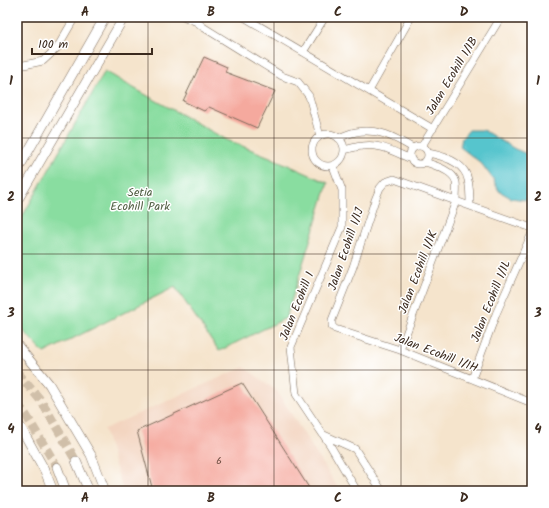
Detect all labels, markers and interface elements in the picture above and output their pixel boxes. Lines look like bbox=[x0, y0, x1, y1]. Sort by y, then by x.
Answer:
text: A bbox=[81, 2, 89, 23]
text: B bbox=[207, 2, 215, 23]
text: C bbox=[334, 2, 342, 23]
text: D bbox=[460, 2, 469, 23]
scale bar bbox=[32, 30, 152, 56]
street label: Jalan Ecohill 1/1B bbox=[421, 33, 483, 119]
text: 100 m bbox=[38, 35, 69, 54]
text: 1 bbox=[9, 71, 13, 92]
text: 1 bbox=[536, 71, 540, 92]
park label: Setia Ecohill Park bbox=[110, 183, 170, 216]
text: 2 bbox=[7, 187, 15, 208]
text: 2 bbox=[534, 187, 542, 208]
street label: Jalan Ecohill 1/1J bbox=[323, 205, 369, 293]
street label: Jalan Ecohill 1/1K bbox=[393, 227, 443, 316]
street label: Jalan Ecohill 1/1L bbox=[466, 257, 516, 345]
street label: Jalan Ecohill 1 bbox=[275, 269, 319, 343]
text: 3 bbox=[6, 303, 15, 324]
text: 3 bbox=[533, 303, 542, 324]
street label: Jalan Ecohill 1/1H bbox=[391, 328, 481, 378]
text: 4 bbox=[7, 419, 15, 440]
text: 4 bbox=[534, 419, 542, 440]
house number: 6 bbox=[216, 453, 222, 469]
text: A bbox=[81, 488, 89, 508]
text: B bbox=[207, 488, 215, 508]
text: C bbox=[334, 488, 342, 508]
text: D bbox=[460, 488, 469, 508]

